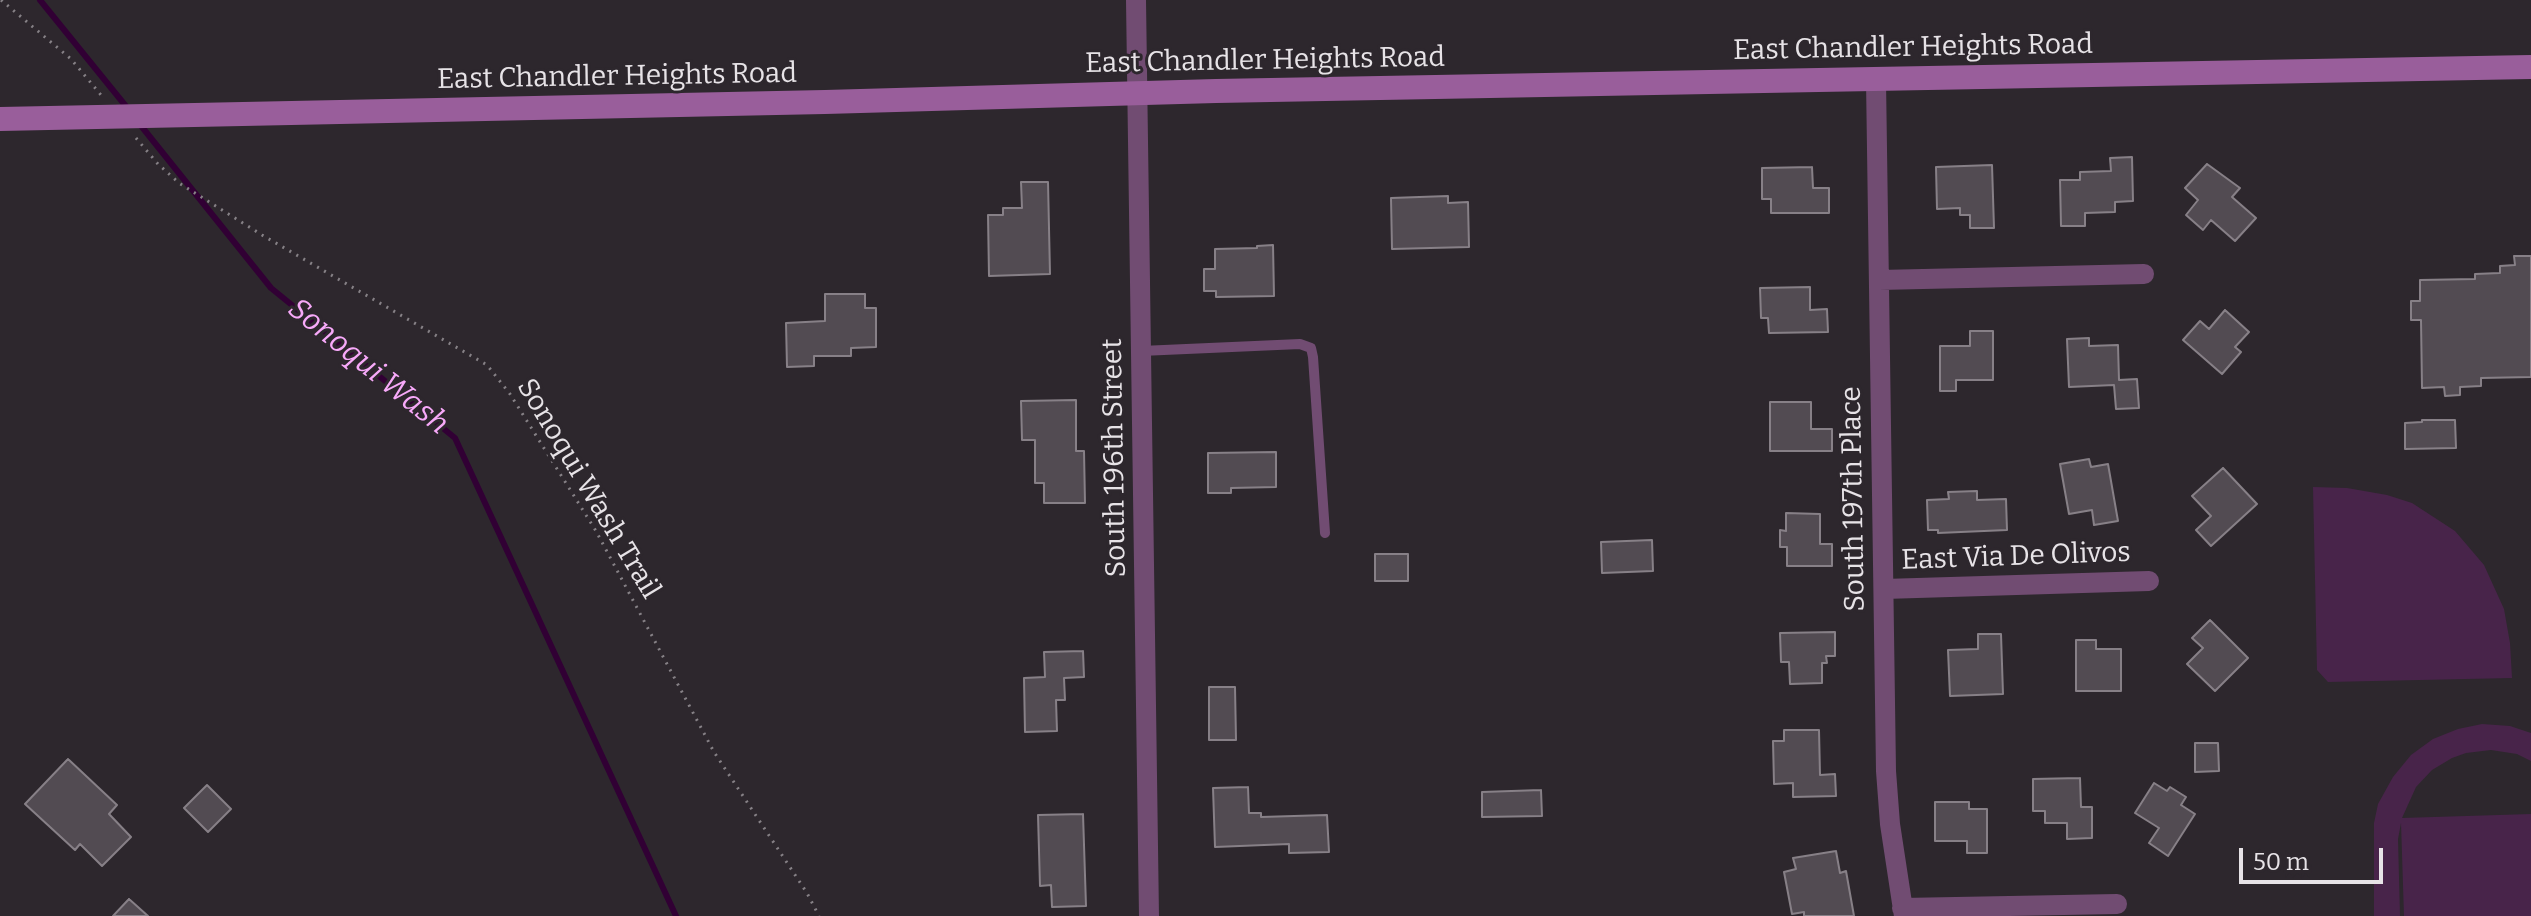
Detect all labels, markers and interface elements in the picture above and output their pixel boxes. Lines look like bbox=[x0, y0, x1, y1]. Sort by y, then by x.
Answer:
street label: East Chandler Heights Road bbox=[1733, 28, 2093, 68]
street label: East Chandler Heights Road bbox=[1085, 41, 1445, 81]
street label: East Chandler Heights Road bbox=[437, 57, 797, 97]
water label: Sonoqui Wash bbox=[281, 291, 455, 443]
street label: South 196th Street bbox=[1096, 338, 1134, 578]
street label: Sonoqui Wash Trail bbox=[509, 373, 667, 605]
street label: South 197th Place bbox=[1835, 386, 1873, 612]
street label: East Via De Olivos bbox=[1901, 536, 2131, 578]
scale bar bbox=[2243, 832, 2387, 882]
text: 50 m bbox=[2253, 848, 2309, 876]

